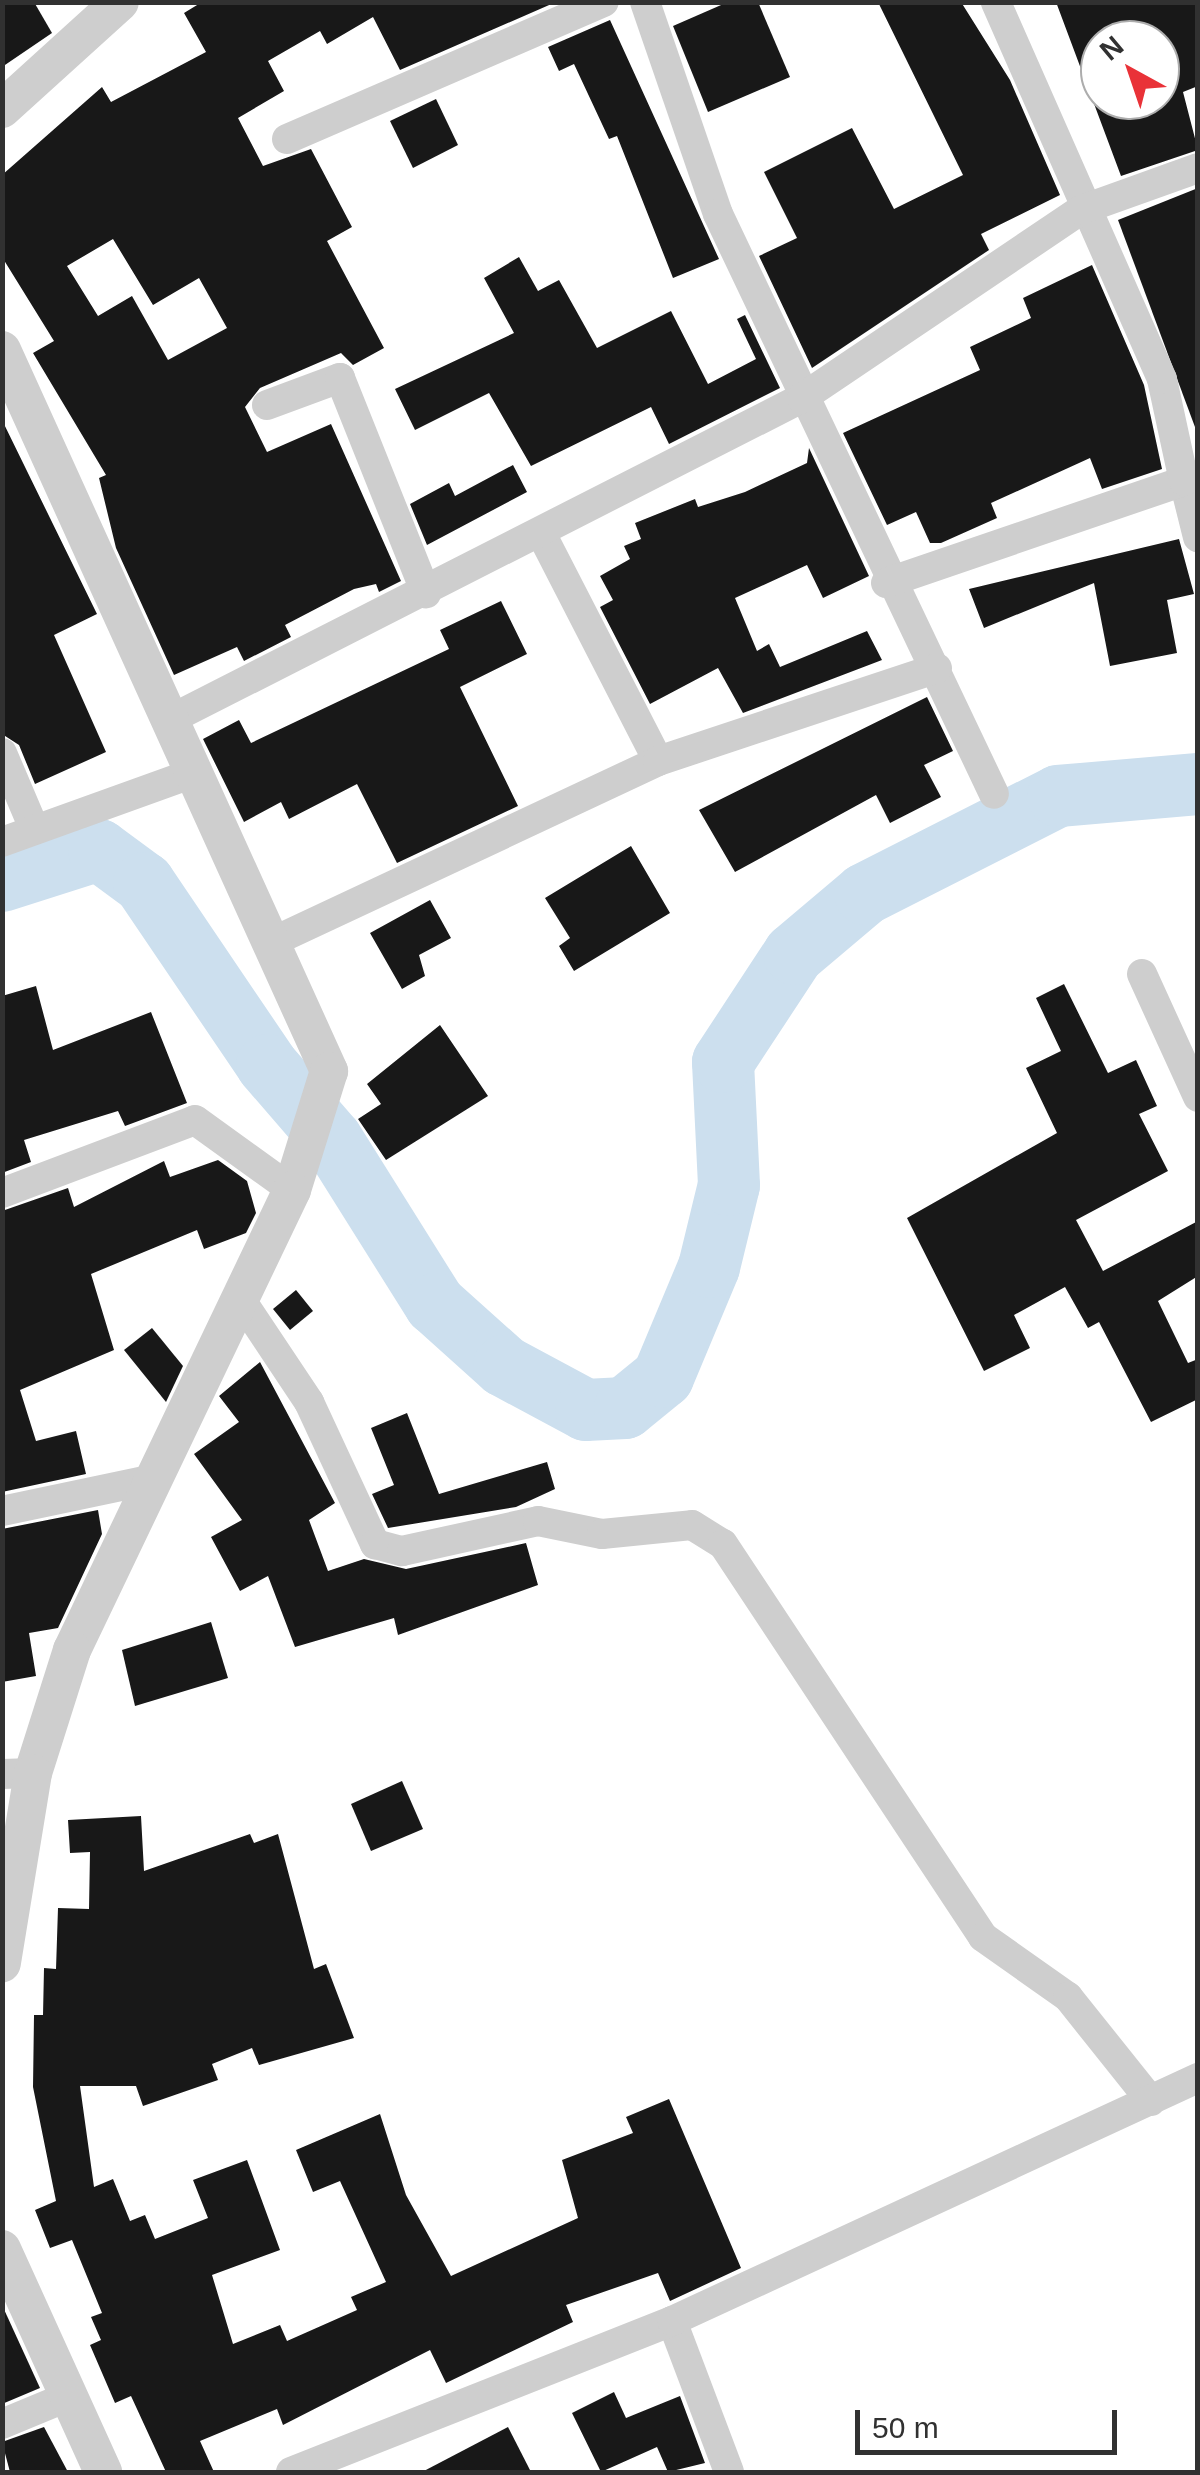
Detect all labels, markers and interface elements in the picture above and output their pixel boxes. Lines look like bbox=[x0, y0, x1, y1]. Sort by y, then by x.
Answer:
north arrow bbox=[1080, 20, 1180, 120]
text: N bbox=[1094, 30, 1129, 67]
scale bar bbox=[860, 2390, 1122, 2452]
text: 50 m bbox=[872, 2411, 939, 2444]

